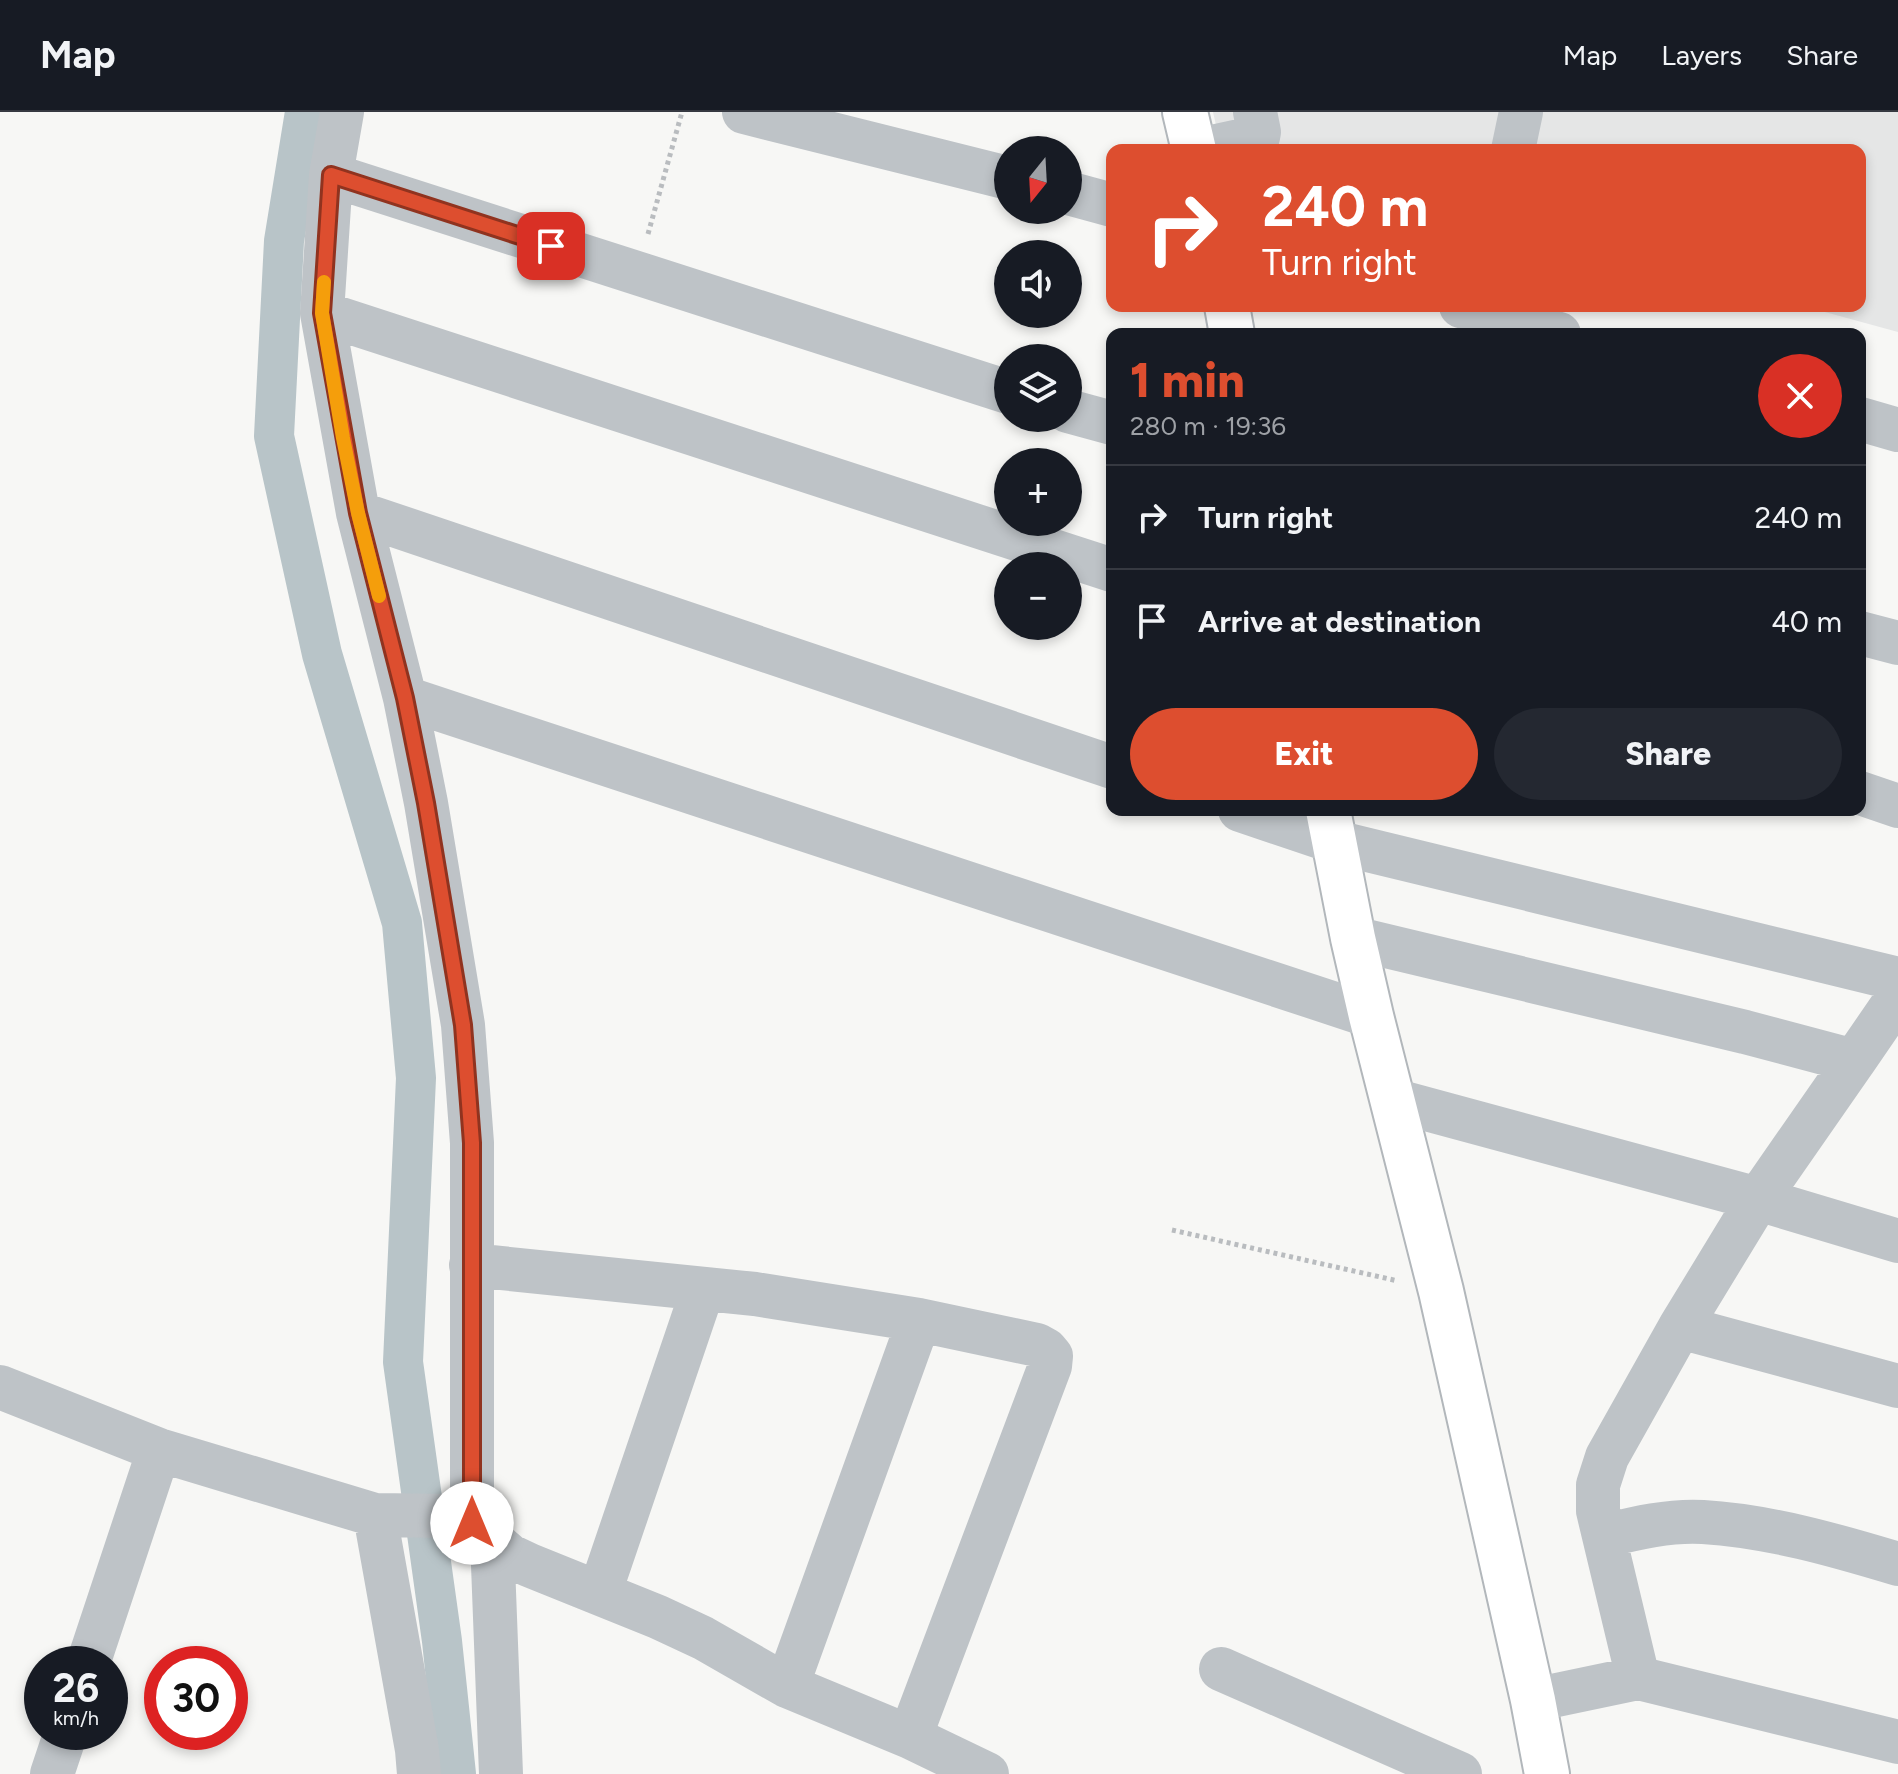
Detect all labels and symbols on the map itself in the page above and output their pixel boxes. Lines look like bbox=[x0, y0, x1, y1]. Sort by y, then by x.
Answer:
north arrow bbox=[994, 136, 1082, 224]
pin bbox=[517, 212, 585, 280]
position arrow bbox=[430, 1481, 514, 1565]
speed limit sign: 30 bbox=[144, 1646, 248, 1750]

